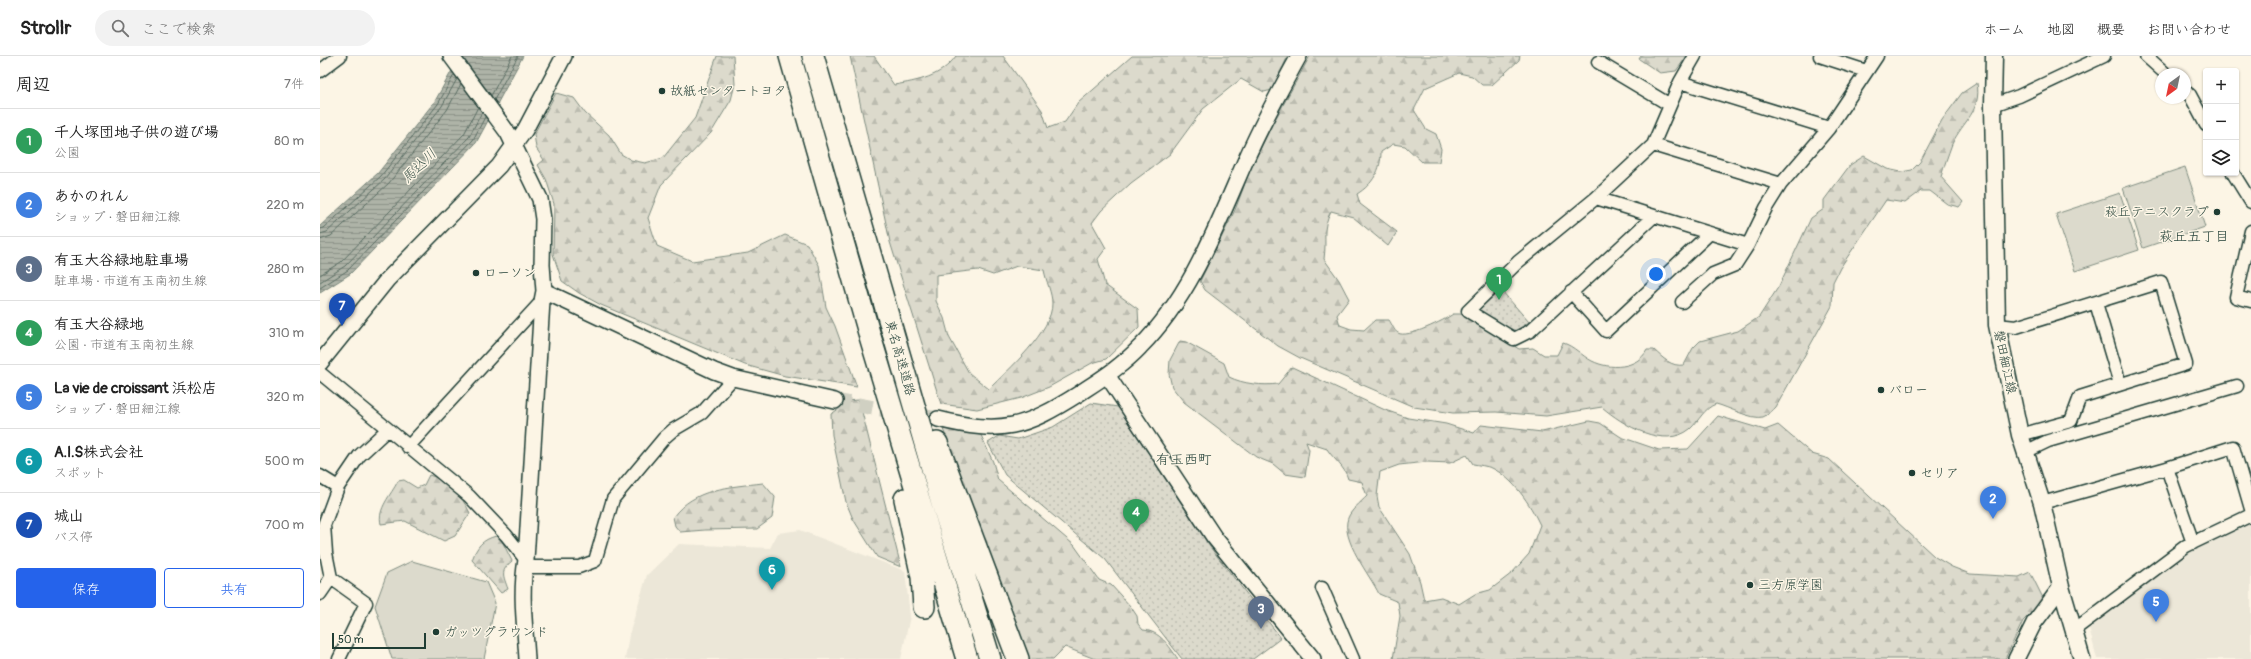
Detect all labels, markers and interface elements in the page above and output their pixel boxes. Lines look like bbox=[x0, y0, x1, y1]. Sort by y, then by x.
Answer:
search box bbox=[95, 10, 375, 46]
text: Strollr bbox=[20, 16, 71, 40]
icon: search bbox=[109, 17, 131, 39]
text: ここで検索 bbox=[141, 20, 216, 39]
text: ホーム bbox=[1984, 21, 2025, 38]
text: 地図 bbox=[2047, 21, 2075, 38]
text: 概要 bbox=[2097, 21, 2125, 38]
text: お問い合わせ bbox=[2147, 21, 2231, 38]
north arrow bbox=[2155, 68, 2191, 104]
map controls bbox=[2203, 68, 2239, 176]
button: + bbox=[2203, 68, 2239, 104]
text: 周辺 bbox=[16, 74, 50, 95]
text: 7件 bbox=[284, 76, 304, 92]
place label: 故紙センタートヨタ bbox=[670, 83, 786, 99]
marker: 故紙センタートヨタ bbox=[657, 86, 667, 96]
button: − bbox=[2203, 104, 2239, 140]
text: 千人塚団地子供の遊び場 bbox=[54, 123, 219, 142]
text: 1 bbox=[26, 133, 32, 149]
text: 80 m bbox=[274, 133, 304, 149]
button: layers bbox=[2203, 140, 2239, 176]
text: 公園 bbox=[54, 145, 80, 161]
water label: 馬込川 bbox=[398, 145, 440, 187]
text: あかのれん bbox=[54, 187, 129, 206]
text: 2 bbox=[25, 197, 33, 213]
text: 220 m bbox=[266, 197, 304, 213]
place label: 萩丘テニスクラブ bbox=[2105, 204, 2209, 220]
marker: 萩丘テニスクラブ bbox=[2212, 207, 2222, 217]
text: ショップ · 磐田細江線 bbox=[54, 209, 180, 225]
district label: 萩丘五丁目 bbox=[2159, 228, 2229, 245]
text: 有玉大谷緑地駐車場 bbox=[54, 251, 189, 270]
text: 3 bbox=[25, 261, 33, 277]
text: 280 m bbox=[267, 261, 304, 277]
your location bbox=[1646, 264, 1666, 284]
place label: ローソン bbox=[484, 265, 536, 281]
pin: 1 bbox=[1486, 267, 1512, 300]
marker: ローソン bbox=[471, 268, 481, 278]
text: 駐車場 · 市道有玉南初生線 bbox=[54, 273, 207, 289]
pin: 7 bbox=[329, 293, 355, 326]
text: 有玉大谷緑地 bbox=[54, 315, 144, 334]
street label: 東名高速道路 bbox=[882, 318, 918, 398]
text: 4 bbox=[25, 325, 33, 341]
text: 310 m bbox=[268, 325, 304, 341]
street label: 磐田細江線 bbox=[1990, 329, 2020, 396]
text: 公園 · 市道有玉南初生線 bbox=[54, 337, 194, 353]
text: La vie de croissant 浜松店 bbox=[54, 379, 217, 398]
place label: バロー bbox=[1889, 382, 1928, 398]
marker: バロー bbox=[1876, 385, 1886, 395]
text: 5 bbox=[25, 389, 33, 405]
text: 320 m bbox=[266, 389, 304, 405]
text: ショップ · 磐田細江線 bbox=[54, 401, 180, 417]
text: A.I.S株式会社 bbox=[54, 443, 143, 462]
district label: 有玉西町 bbox=[1156, 451, 1212, 468]
text: 6 bbox=[25, 453, 33, 469]
text: 500 m bbox=[265, 453, 304, 469]
text: スポット bbox=[54, 465, 106, 481]
place label: セリア bbox=[1920, 465, 1959, 481]
marker: セリア bbox=[1907, 468, 1917, 478]
pin: 2 bbox=[1980, 486, 2006, 519]
pin: 4 bbox=[1123, 499, 1149, 532]
text: 城山 bbox=[54, 507, 84, 526]
text: 7 bbox=[26, 517, 32, 533]
text: 700 m bbox=[265, 517, 304, 533]
text: バス停 bbox=[54, 529, 93, 545]
pin: 6 bbox=[759, 557, 785, 590]
button: 保存 bbox=[16, 568, 156, 608]
button: 共有 bbox=[164, 568, 304, 608]
place label: 三方原学園 bbox=[1758, 577, 1823, 593]
marker: 三方原学園 bbox=[1745, 580, 1755, 590]
pin: 5 bbox=[2143, 589, 2169, 622]
pin: 3 bbox=[1248, 596, 1274, 629]
place label: ガッツグラウンド bbox=[444, 624, 548, 640]
marker: ガッツグラウンド bbox=[431, 627, 441, 637]
scale bar bbox=[332, 631, 426, 650]
text: 50 m bbox=[338, 633, 364, 646]

